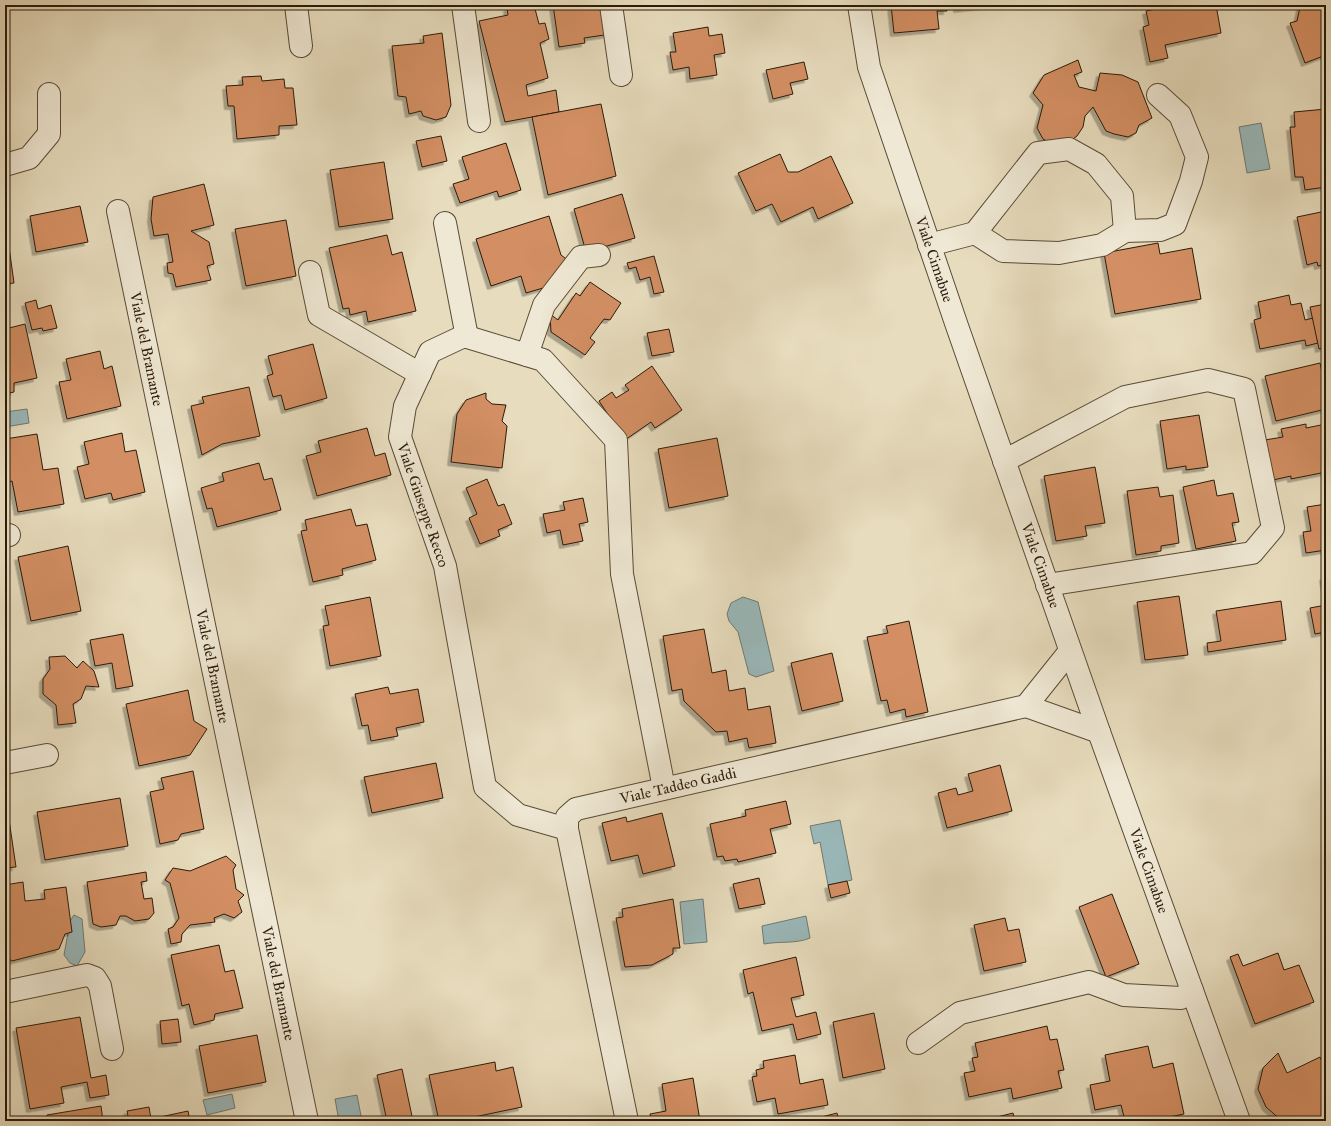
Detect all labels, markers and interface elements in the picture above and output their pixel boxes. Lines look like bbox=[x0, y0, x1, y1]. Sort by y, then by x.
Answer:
street label: Viale Cimabue bbox=[911, 213, 957, 305]
street label: Viale del Bramante bbox=[126, 289, 167, 408]
street label: Viale Giuseppe Recco bbox=[393, 439, 453, 570]
street label: Viale Cimabue bbox=[1017, 519, 1064, 611]
street label: Viale del Bramante bbox=[192, 607, 233, 725]
street label: Viale Taddeo Gaddi bbox=[617, 764, 738, 808]
street label: Viale Cimabue bbox=[1125, 825, 1173, 916]
street label: Viale del Bramante bbox=[258, 924, 299, 1042]

